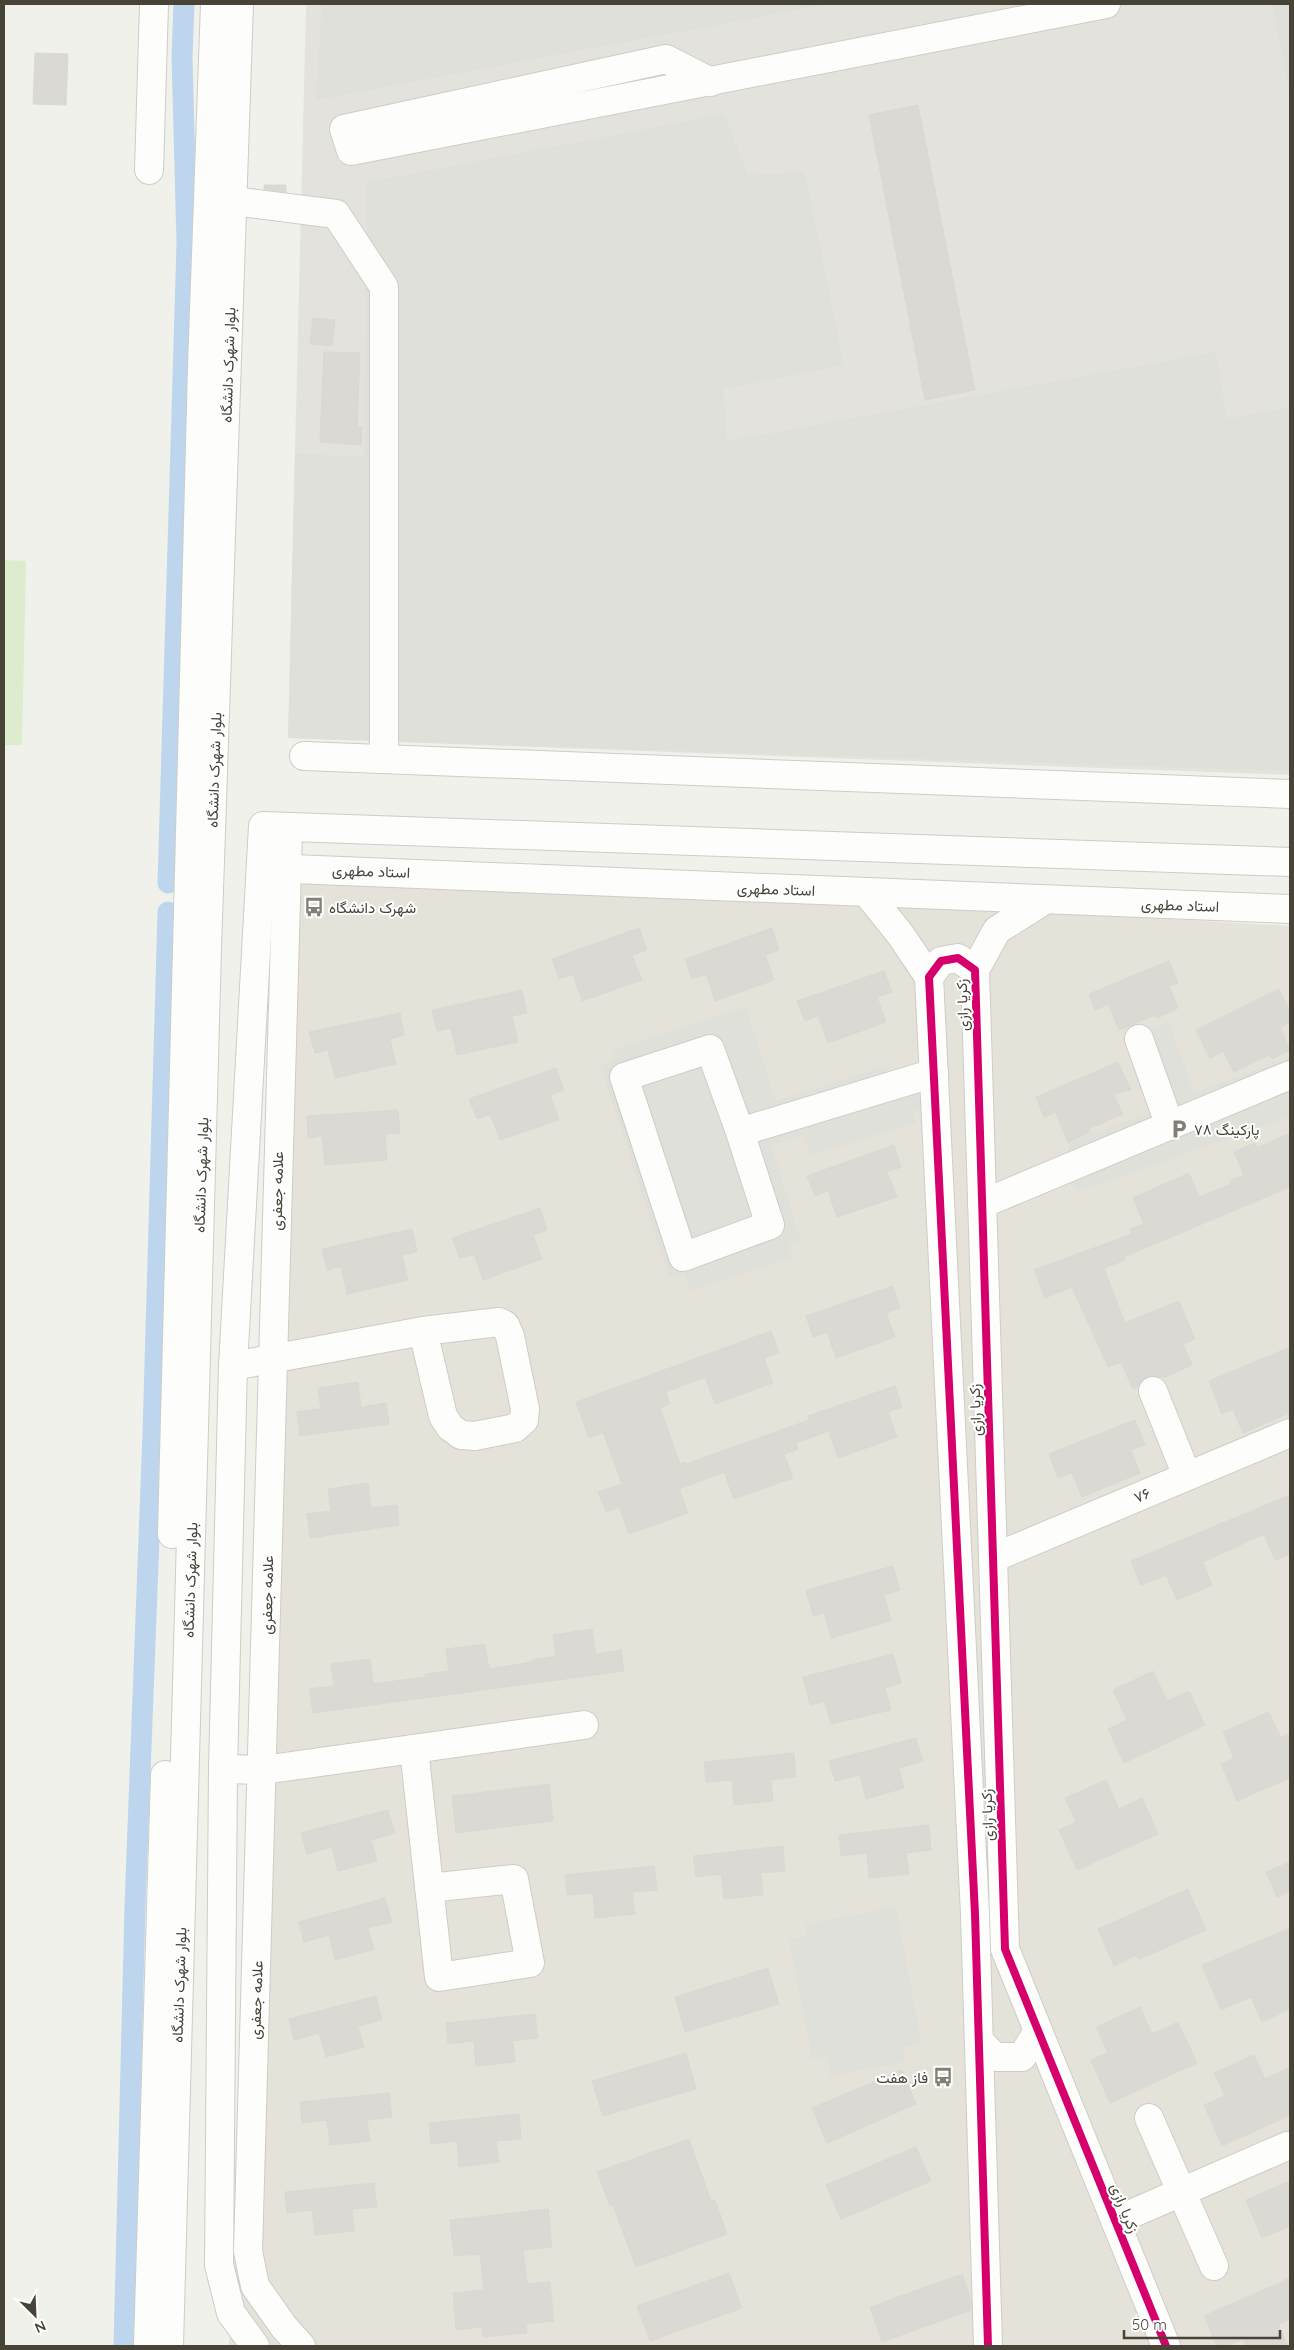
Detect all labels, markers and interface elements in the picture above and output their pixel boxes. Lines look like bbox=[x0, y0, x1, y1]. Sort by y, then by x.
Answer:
street label: بلوار شهرک دانشگاه bbox=[216, 307, 240, 423]
street label: بلوار شهرک دانشگاه bbox=[202, 712, 226, 828]
street label: استاد مطهری bbox=[332, 860, 410, 883]
street label: استاد مطهری bbox=[737, 878, 815, 901]
street label: استاد مطهری bbox=[1141, 894, 1219, 917]
bus stop icon: شهرک دانشگاه bbox=[303, 896, 325, 918]
place label: شهرک دانشگاه bbox=[329, 898, 416, 917]
street label: زکریا رازی bbox=[952, 979, 973, 1031]
street label: بلوار شهرک دانشگاه bbox=[189, 1117, 213, 1233]
parking icon: پارکینگ ۷۸ bbox=[1168, 1118, 1190, 1140]
place label: پارکینگ ۷۸ bbox=[1194, 1120, 1259, 1140]
street label: علامه جعفری bbox=[267, 1151, 288, 1231]
street label: زکریا رازی bbox=[965, 1384, 986, 1436]
street label: ۷۶ bbox=[1131, 1483, 1153, 1507]
street label: بلوار شهرک دانشگاه bbox=[178, 1522, 202, 1638]
street label: علامه جعفری bbox=[257, 1555, 278, 1635]
street label: زکریا رازی bbox=[977, 1789, 998, 1841]
street label: بلوار شهرک دانشگاه bbox=[167, 1927, 191, 2043]
street label: علامه جعفری bbox=[245, 1960, 268, 2040]
bus stop icon: فاز هفت bbox=[932, 2066, 954, 2088]
place label: فاز هفت bbox=[876, 2068, 928, 2087]
street label: زکریا رازی bbox=[1105, 2180, 1144, 2236]
north arrow bbox=[10, 2290, 60, 2340]
scale bar bbox=[1124, 2308, 1280, 2340]
text: 50 m bbox=[1132, 2315, 1167, 2334]
text: N bbox=[32, 2317, 49, 2337]

